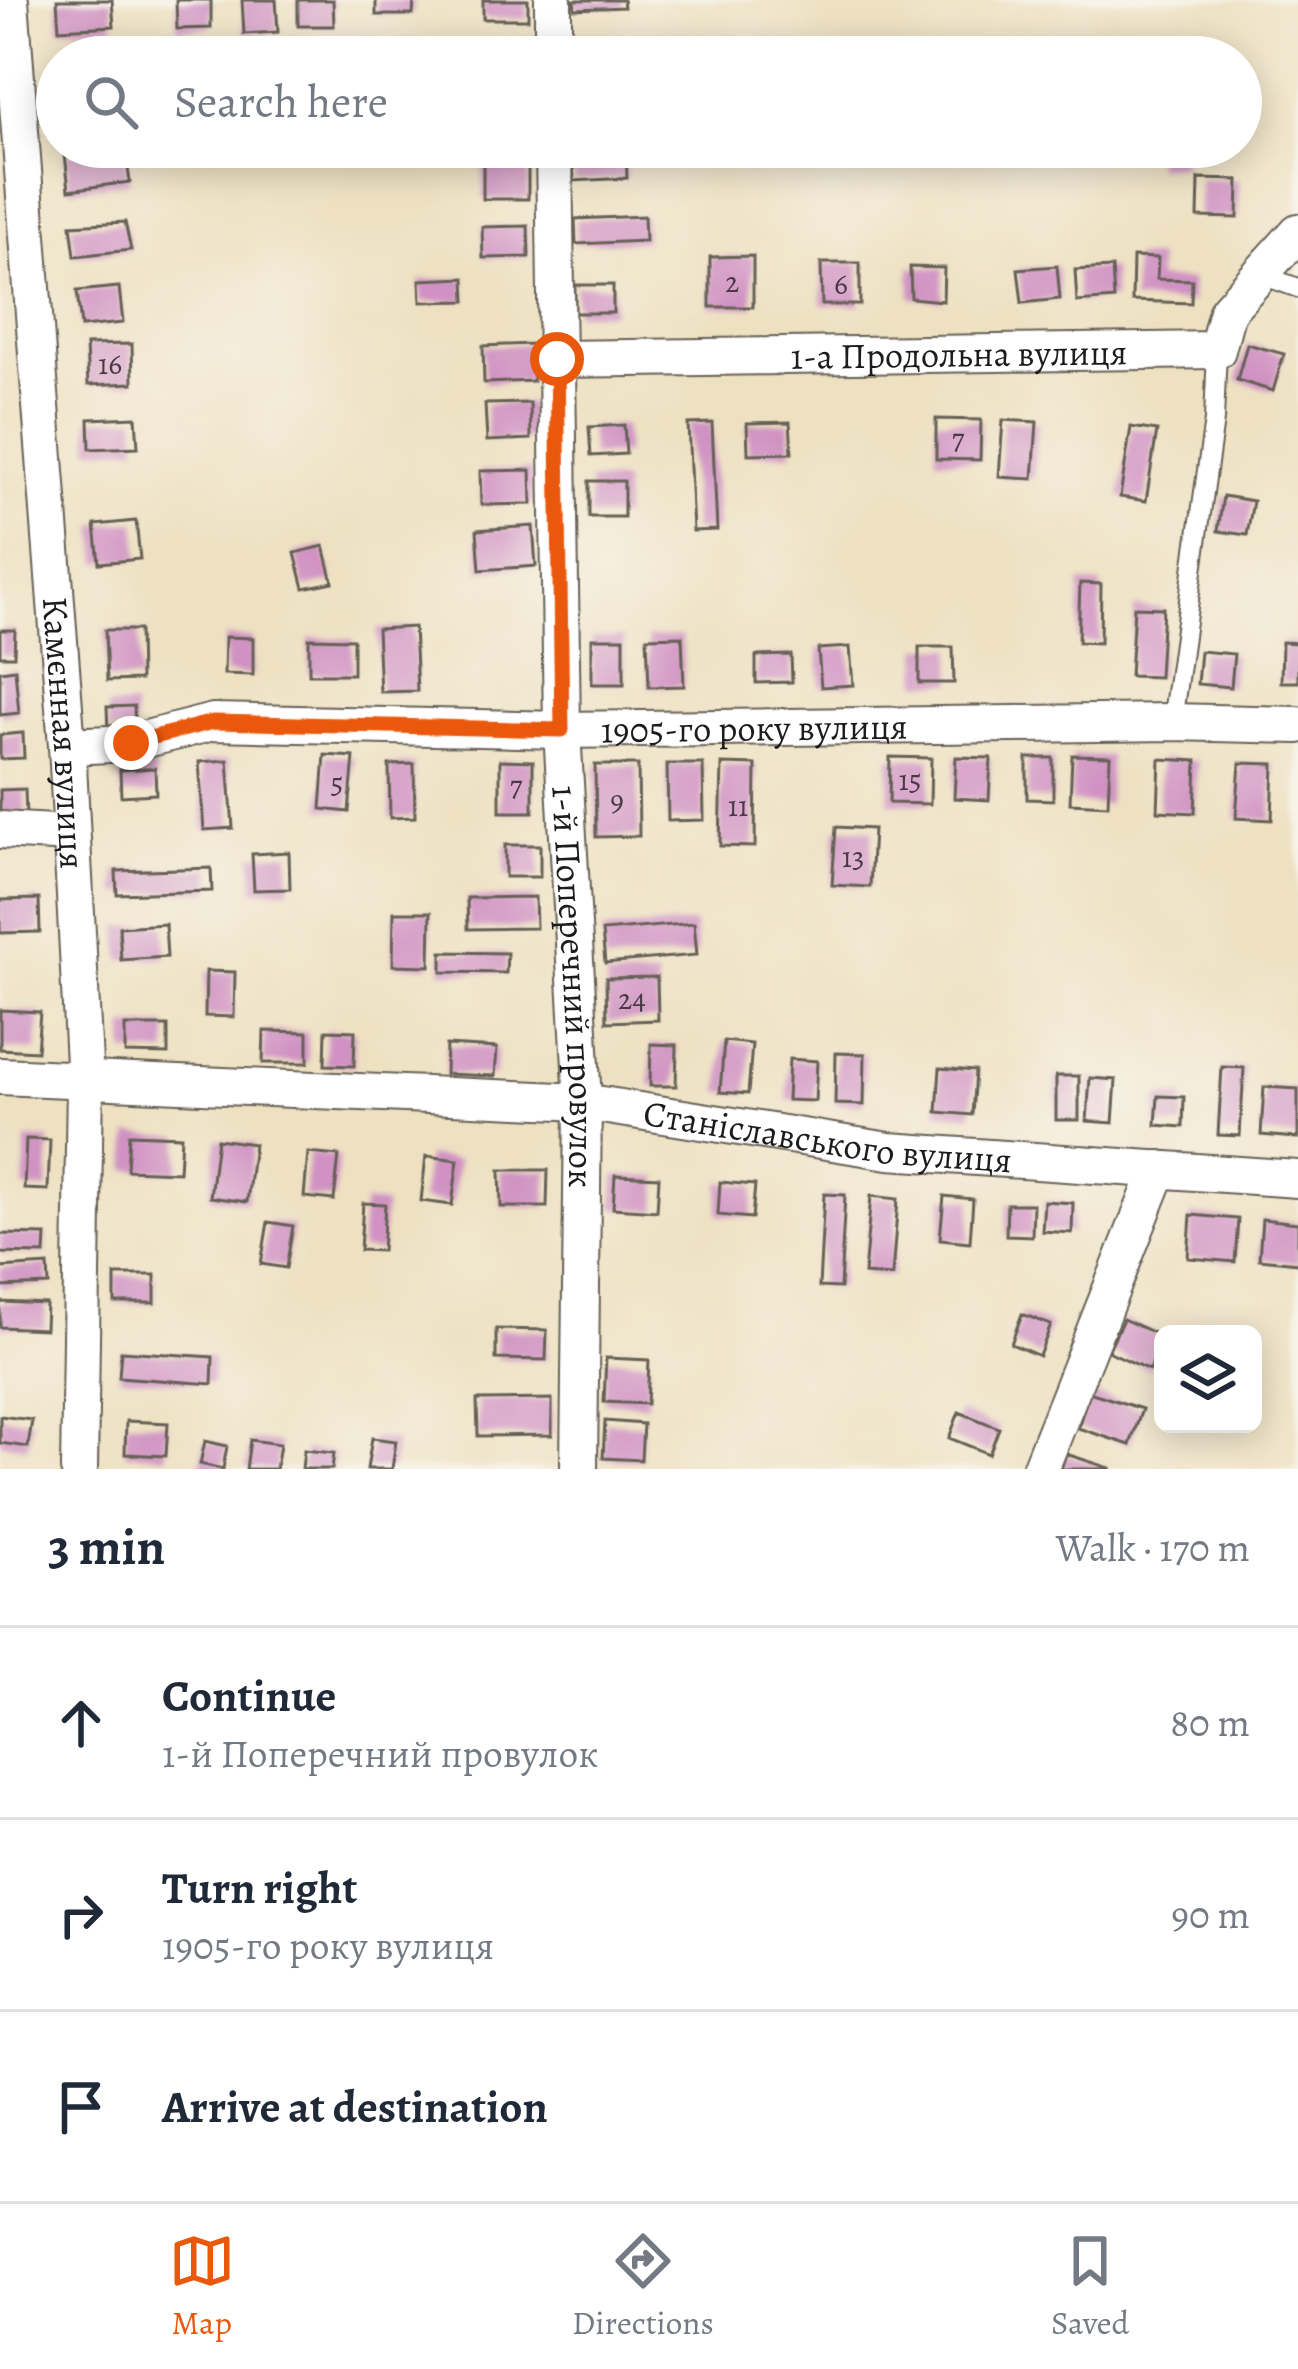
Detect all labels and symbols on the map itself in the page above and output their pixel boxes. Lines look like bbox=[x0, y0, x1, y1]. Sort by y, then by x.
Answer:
house number: 2 bbox=[725, 262, 739, 302]
house number: 6 bbox=[834, 264, 848, 304]
street label: 1-а Продольна вулиця bbox=[790, 327, 1128, 381]
route start bbox=[530, 332, 584, 386]
house number: 16 bbox=[98, 344, 122, 384]
house number: 7 bbox=[952, 419, 965, 459]
street label: Камєнная вулиця bbox=[31, 595, 98, 870]
street label: 1905-го року вулиця bbox=[601, 701, 908, 754]
route end bbox=[104, 716, 158, 770]
house number: 15 bbox=[898, 760, 922, 800]
house number: 5 bbox=[331, 763, 343, 803]
house number: 7 bbox=[510, 766, 523, 806]
house number: 9 bbox=[610, 781, 624, 821]
street label: 1-й Поперечний провулок bbox=[540, 784, 607, 1188]
house number: 11 bbox=[728, 786, 748, 826]
house number: 13 bbox=[842, 837, 864, 877]
house number: 24 bbox=[618, 979, 646, 1019]
street label: Станіславського вулиця bbox=[640, 1088, 1013, 1184]

